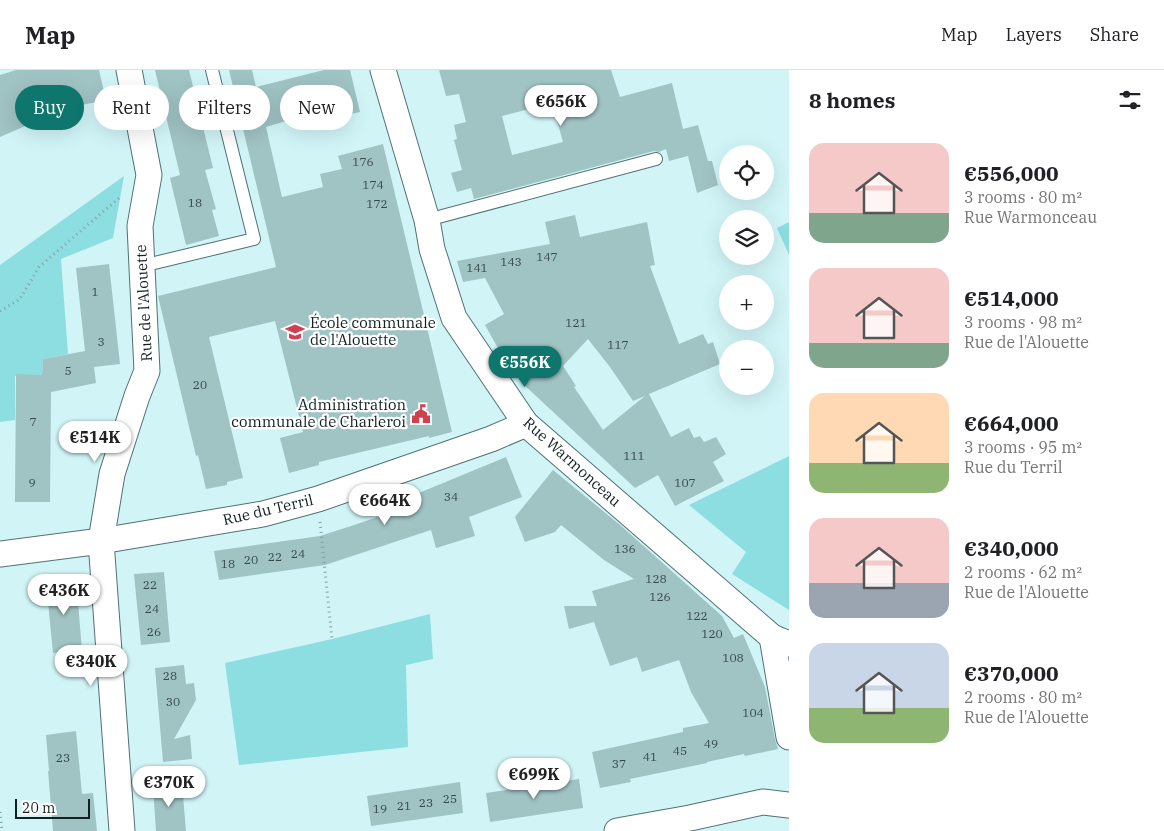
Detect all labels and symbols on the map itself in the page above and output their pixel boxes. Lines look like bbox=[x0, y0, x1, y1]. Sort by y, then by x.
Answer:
pin: €656K bbox=[526, 85, 596, 127]
house number: 176 bbox=[352, 154, 374, 169]
house number: 174 bbox=[362, 177, 384, 192]
house number: 18 bbox=[188, 195, 202, 210]
house number: 172 bbox=[366, 196, 388, 211]
street label: Rue de l'Alouette bbox=[131, 244, 156, 362]
house number: 147 bbox=[536, 249, 558, 264]
house number: 143 bbox=[500, 254, 522, 269]
house number: 141 bbox=[466, 260, 488, 275]
house number: 1 bbox=[91, 284, 99, 299]
place label: École communale de l'Alouette bbox=[310, 313, 436, 349]
house number: 121 bbox=[565, 315, 587, 330]
school or university icon: École communale de l'Alouette bbox=[284, 321, 306, 343]
house number: 3 bbox=[97, 334, 105, 349]
house number: 117 bbox=[607, 337, 629, 352]
pin: €556K bbox=[490, 346, 560, 388]
house number: 5 bbox=[64, 363, 72, 378]
house number: 20 bbox=[193, 377, 207, 392]
place label: Administration communale de Charleroi bbox=[231, 395, 406, 431]
public building icon: Administration communale de Charleroi bbox=[410, 403, 432, 425]
street label: Rue Warmonceau bbox=[520, 413, 625, 510]
house number: 7 bbox=[29, 414, 37, 429]
pin: €514K bbox=[60, 420, 130, 463]
house number: 111 bbox=[623, 448, 645, 463]
house number: 9 bbox=[28, 475, 36, 490]
house number: 107 bbox=[674, 475, 696, 490]
pin: €664K bbox=[350, 484, 420, 526]
house number: 34 bbox=[444, 489, 458, 504]
street label: Rue du Terril bbox=[221, 490, 315, 529]
house number: 136 bbox=[614, 541, 636, 556]
house number: 24 bbox=[291, 546, 305, 561]
house number: 22 bbox=[268, 549, 282, 564]
house number: 20 bbox=[244, 552, 258, 567]
house number: 18 bbox=[221, 556, 235, 571]
house number: 128 bbox=[645, 571, 667, 586]
pin: €436K bbox=[29, 574, 99, 616]
house number: 22 bbox=[143, 577, 157, 592]
house number: 126 bbox=[649, 589, 671, 604]
house number: 24 bbox=[145, 601, 159, 616]
house number: 122 bbox=[686, 608, 708, 623]
house number: 26 bbox=[147, 624, 161, 639]
house number: 120 bbox=[701, 626, 723, 641]
pin: €340K bbox=[56, 644, 126, 687]
house number: 108 bbox=[722, 650, 744, 665]
house number: 28 bbox=[163, 668, 177, 683]
house number: 30 bbox=[166, 694, 180, 709]
house number: 104 bbox=[742, 705, 764, 720]
house number: 49 bbox=[704, 736, 718, 751]
house number: 45 bbox=[673, 743, 687, 758]
house number: 41 bbox=[643, 749, 657, 764]
house number: 23 bbox=[56, 750, 70, 765]
house number: 37 bbox=[612, 756, 626, 771]
pin: €699K bbox=[499, 758, 569, 800]
pin: €370K bbox=[134, 766, 204, 808]
house number: 25 bbox=[443, 791, 457, 806]
house number: 23 bbox=[419, 795, 433, 810]
scale bar bbox=[15, 796, 90, 819]
house number: 21 bbox=[397, 798, 411, 813]
house number: 19 bbox=[373, 801, 387, 816]

